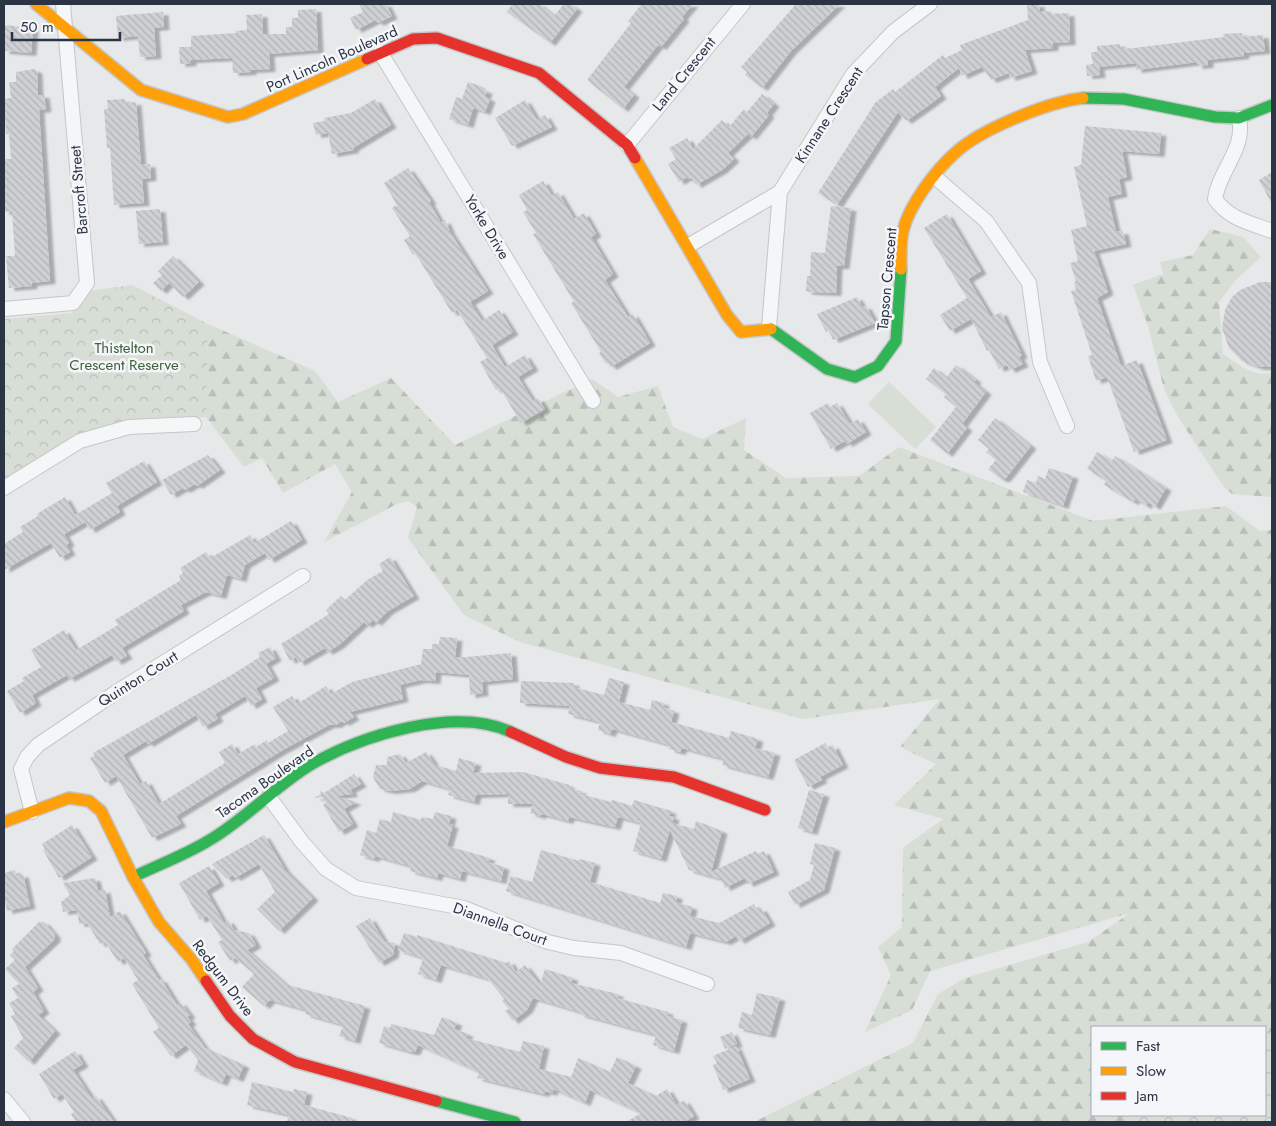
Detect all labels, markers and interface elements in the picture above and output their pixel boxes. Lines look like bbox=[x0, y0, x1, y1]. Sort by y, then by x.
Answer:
scale bar bbox=[12, 10, 120, 42]
text: 50 m bbox=[20, 16, 54, 38]
street label: Port Lincoln Boulevard bbox=[263, 20, 401, 98]
street label: Land Crescent bbox=[647, 32, 721, 116]
street label: Kinnane Crescent bbox=[790, 62, 869, 167]
street label: Barcroft Street bbox=[64, 144, 94, 235]
street label: Yorke Drive bbox=[459, 190, 515, 264]
street label: Tapson Crescent bbox=[872, 226, 902, 331]
park label: Thistelton Crescent Reserve bbox=[69, 337, 179, 376]
street label: Quinton Court bbox=[94, 645, 183, 712]
street label: Tacoma Boulevard bbox=[212, 740, 318, 824]
street label: Diannella Court bbox=[450, 897, 550, 951]
street label: Redgum Drive bbox=[187, 935, 259, 1021]
legend bbox=[1091, 1026, 1266, 1116]
text: Fast bbox=[1136, 1035, 1160, 1057]
text: Slow bbox=[1136, 1060, 1167, 1082]
text: Jam bbox=[1134, 1085, 1159, 1107]

